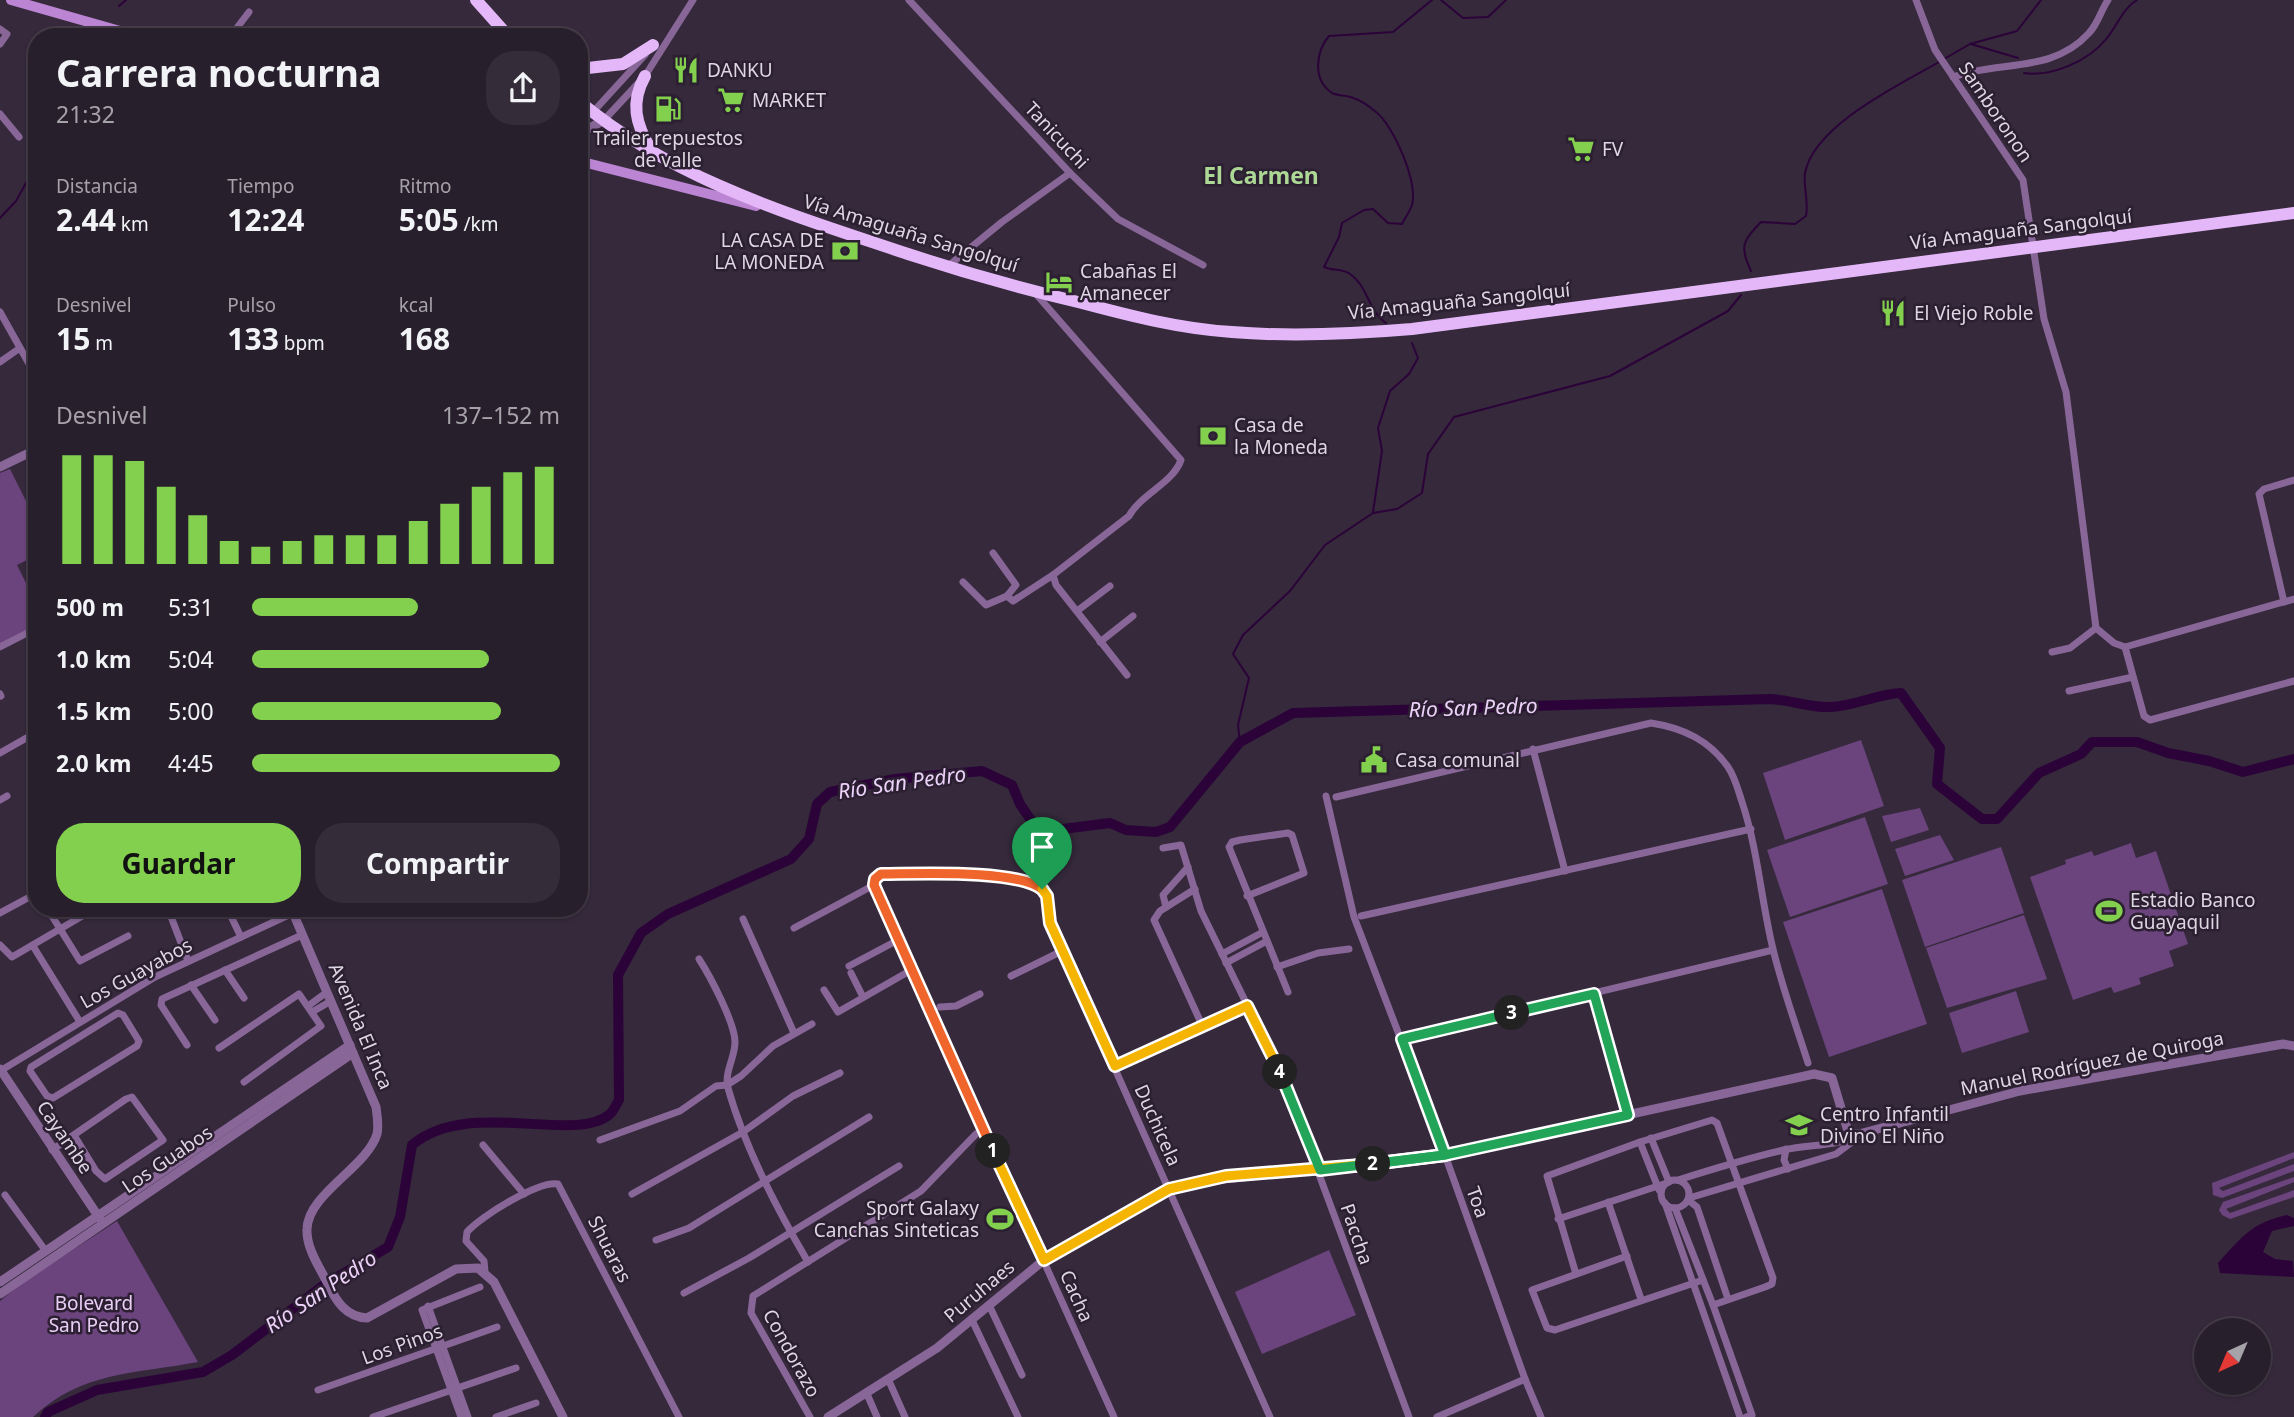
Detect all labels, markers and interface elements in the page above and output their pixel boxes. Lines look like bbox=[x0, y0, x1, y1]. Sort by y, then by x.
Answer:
text: Carrera nocturna bbox=[56, 46, 382, 98]
button: share bbox=[486, 51, 560, 125]
restaurant icon: DANKU bbox=[671, 55, 701, 85]
place label: DANKU bbox=[707, 57, 773, 83]
street label: Samboronon bbox=[1953, 57, 2039, 167]
supermarket icon: MARKET bbox=[716, 85, 746, 115]
place label: MARKET bbox=[752, 87, 827, 113]
fuel station icon: Trailer repuestos de valle bbox=[653, 94, 683, 124]
street label: Tanicuchi bbox=[1019, 96, 1095, 174]
text: 21:32 bbox=[56, 98, 115, 130]
place label: Trailer repuestos de valle bbox=[593, 125, 743, 173]
supermarket icon: FV bbox=[1566, 134, 1596, 164]
place label: FV bbox=[1602, 136, 1624, 162]
district label: El Carmen bbox=[1203, 159, 1319, 191]
text: Distancia bbox=[56, 173, 138, 199]
text: Tiempo bbox=[227, 173, 294, 199]
text: Ritmo bbox=[399, 173, 452, 199]
street label: Vía Amaguaña Sangolquí bbox=[801, 188, 1023, 278]
text: 2.44 bbox=[56, 199, 116, 240]
text: 12:24 bbox=[227, 199, 304, 240]
text: 5:05 bbox=[399, 199, 459, 240]
street label: Vía Amaguaña Sangolquí bbox=[1909, 202, 2134, 256]
text: km bbox=[116, 211, 149, 237]
text: /km bbox=[459, 211, 499, 237]
place label: LA CASA DE LA MONEDA bbox=[714, 227, 825, 275]
bank icon: LA CASA DE LA MONEDA bbox=[830, 236, 860, 266]
place label: Cabañas El Amanecer bbox=[1080, 258, 1177, 306]
hotel icon: Cabañas El Amanecer bbox=[1044, 267, 1074, 297]
street label: Vía Amaguaña Sangolquí bbox=[1347, 276, 1572, 326]
text: Desnivel bbox=[56, 292, 132, 318]
text: Pulso bbox=[227, 292, 276, 318]
text: kcal bbox=[399, 292, 433, 318]
restaurant icon: El Viejo Roble bbox=[1878, 298, 1908, 328]
place label: El Viejo Roble bbox=[1914, 300, 2033, 326]
text: 15 bbox=[56, 318, 90, 359]
text: 133 bbox=[227, 318, 279, 359]
text: 168 bbox=[399, 318, 450, 359]
text: m bbox=[90, 330, 113, 356]
text: bpm bbox=[279, 330, 325, 356]
text: Desnivel bbox=[56, 399, 148, 431]
text: 137–152 m bbox=[442, 399, 560, 431]
place label: Casa de la Moneda bbox=[1234, 412, 1328, 460]
bank icon: Casa de la Moneda bbox=[1198, 421, 1228, 451]
text: 500 m bbox=[56, 591, 124, 623]
text: 5:31 bbox=[168, 591, 214, 623]
text: 1.0 km bbox=[56, 643, 131, 675]
text: 5:04 bbox=[168, 643, 214, 675]
water label: Río San Pedro bbox=[1408, 691, 1538, 723]
text: 1.5 km bbox=[56, 695, 131, 727]
text: 5:00 bbox=[168, 695, 214, 727]
public building icon: Casa comunal bbox=[1359, 745, 1389, 775]
text: 2.0 km bbox=[56, 747, 131, 779]
text: 4:45 bbox=[168, 747, 214, 779]
place label: Casa comunal bbox=[1395, 747, 1520, 773]
water label: Río San Pedro bbox=[836, 759, 968, 805]
pin bbox=[1012, 817, 1072, 889]
button: Guardar bbox=[56, 823, 301, 903]
button: Compartir bbox=[315, 823, 560, 903]
icon: arrive bbox=[1023, 828, 1061, 866]
place label: Estadio Banco Guayaquil bbox=[2130, 887, 2256, 935]
sports icon: Estadio Banco Guayaquil bbox=[2094, 896, 2124, 926]
street label: Los Guayabos bbox=[75, 931, 197, 1015]
street label: Avenida El Inca bbox=[323, 959, 399, 1093]
pin: 3 bbox=[1494, 996, 1530, 1030]
text: 3 bbox=[1506, 999, 1517, 1025]
street label: Manuel Rodríguez de Quiroga bbox=[1958, 1025, 2226, 1101]
pin: 4 bbox=[1262, 1054, 1298, 1090]
text: 4 bbox=[1274, 1058, 1285, 1084]
street label: Duchicela bbox=[1128, 1080, 1188, 1170]
street label: Cayambe bbox=[31, 1095, 99, 1179]
place label: Centro Infantil Divino El Niño bbox=[1820, 1101, 1949, 1149]
school or university icon: Centro Infantil Divino El Niño bbox=[1784, 1110, 1814, 1140]
street label: Los Guabos bbox=[117, 1119, 217, 1199]
pin: 1 bbox=[976, 1134, 1010, 1168]
text: 1 bbox=[987, 1137, 998, 1163]
pin: 2 bbox=[1356, 1146, 1390, 1182]
text: 2 bbox=[1367, 1150, 1378, 1176]
street label: Toa bbox=[1460, 1183, 1496, 1221]
place label: Sport Galaxy Canchas Sinteticas bbox=[814, 1195, 979, 1243]
street label: Paccha bbox=[1334, 1200, 1380, 1268]
sports icon: Sport Galaxy Canchas Sinteticas bbox=[985, 1204, 1015, 1234]
street label: Shuaras bbox=[582, 1211, 638, 1287]
water label: Río San Pedro bbox=[259, 1243, 382, 1339]
street label: Puruhaes bbox=[938, 1254, 1020, 1328]
street label: Cacha bbox=[1054, 1266, 1100, 1326]
park label: Bolevard San Pedro bbox=[49, 1290, 139, 1338]
street label: Condorazo bbox=[757, 1304, 827, 1402]
street label: Los Pinos bbox=[358, 1317, 446, 1371]
north arrow bbox=[2194, 1318, 2272, 1395]
map controls bbox=[2194, 1318, 2271, 1395]

